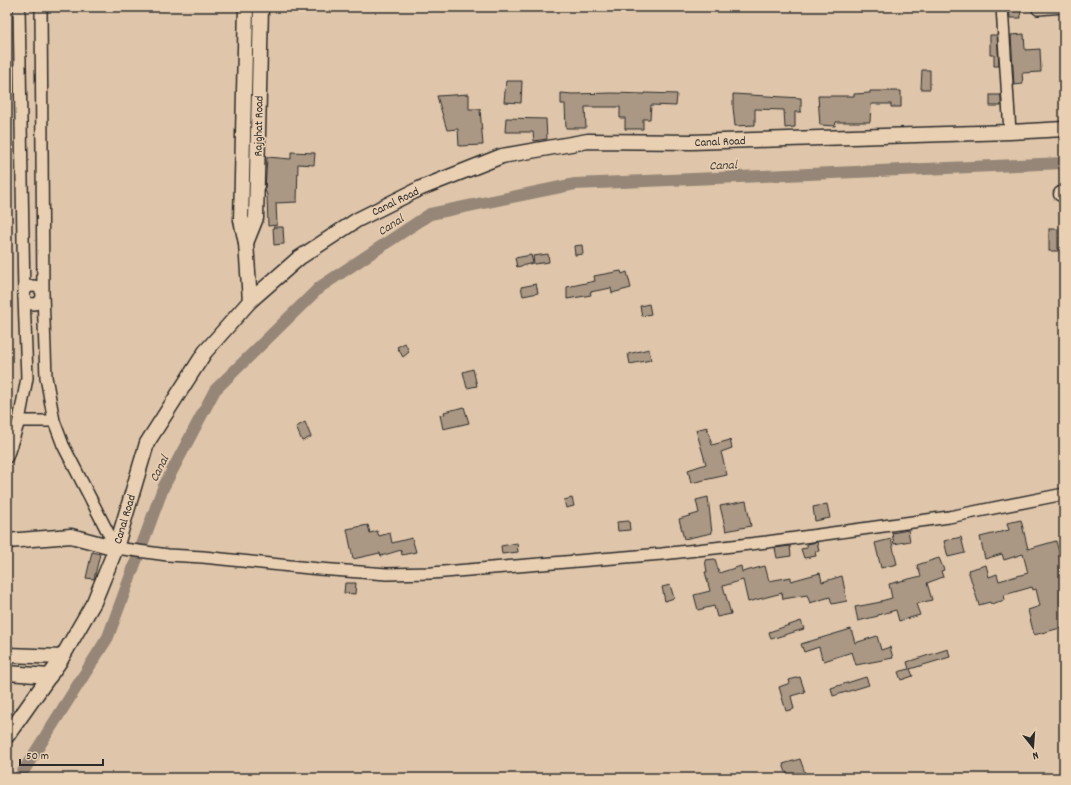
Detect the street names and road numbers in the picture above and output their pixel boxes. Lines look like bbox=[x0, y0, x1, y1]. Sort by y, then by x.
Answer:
street label: Rajghat Road bbox=[250, 96, 269, 156]
street label: Canal Road bbox=[694, 133, 746, 152]
street label: Canal Road bbox=[369, 184, 422, 221]
street label: Canal Road bbox=[110, 493, 141, 546]

